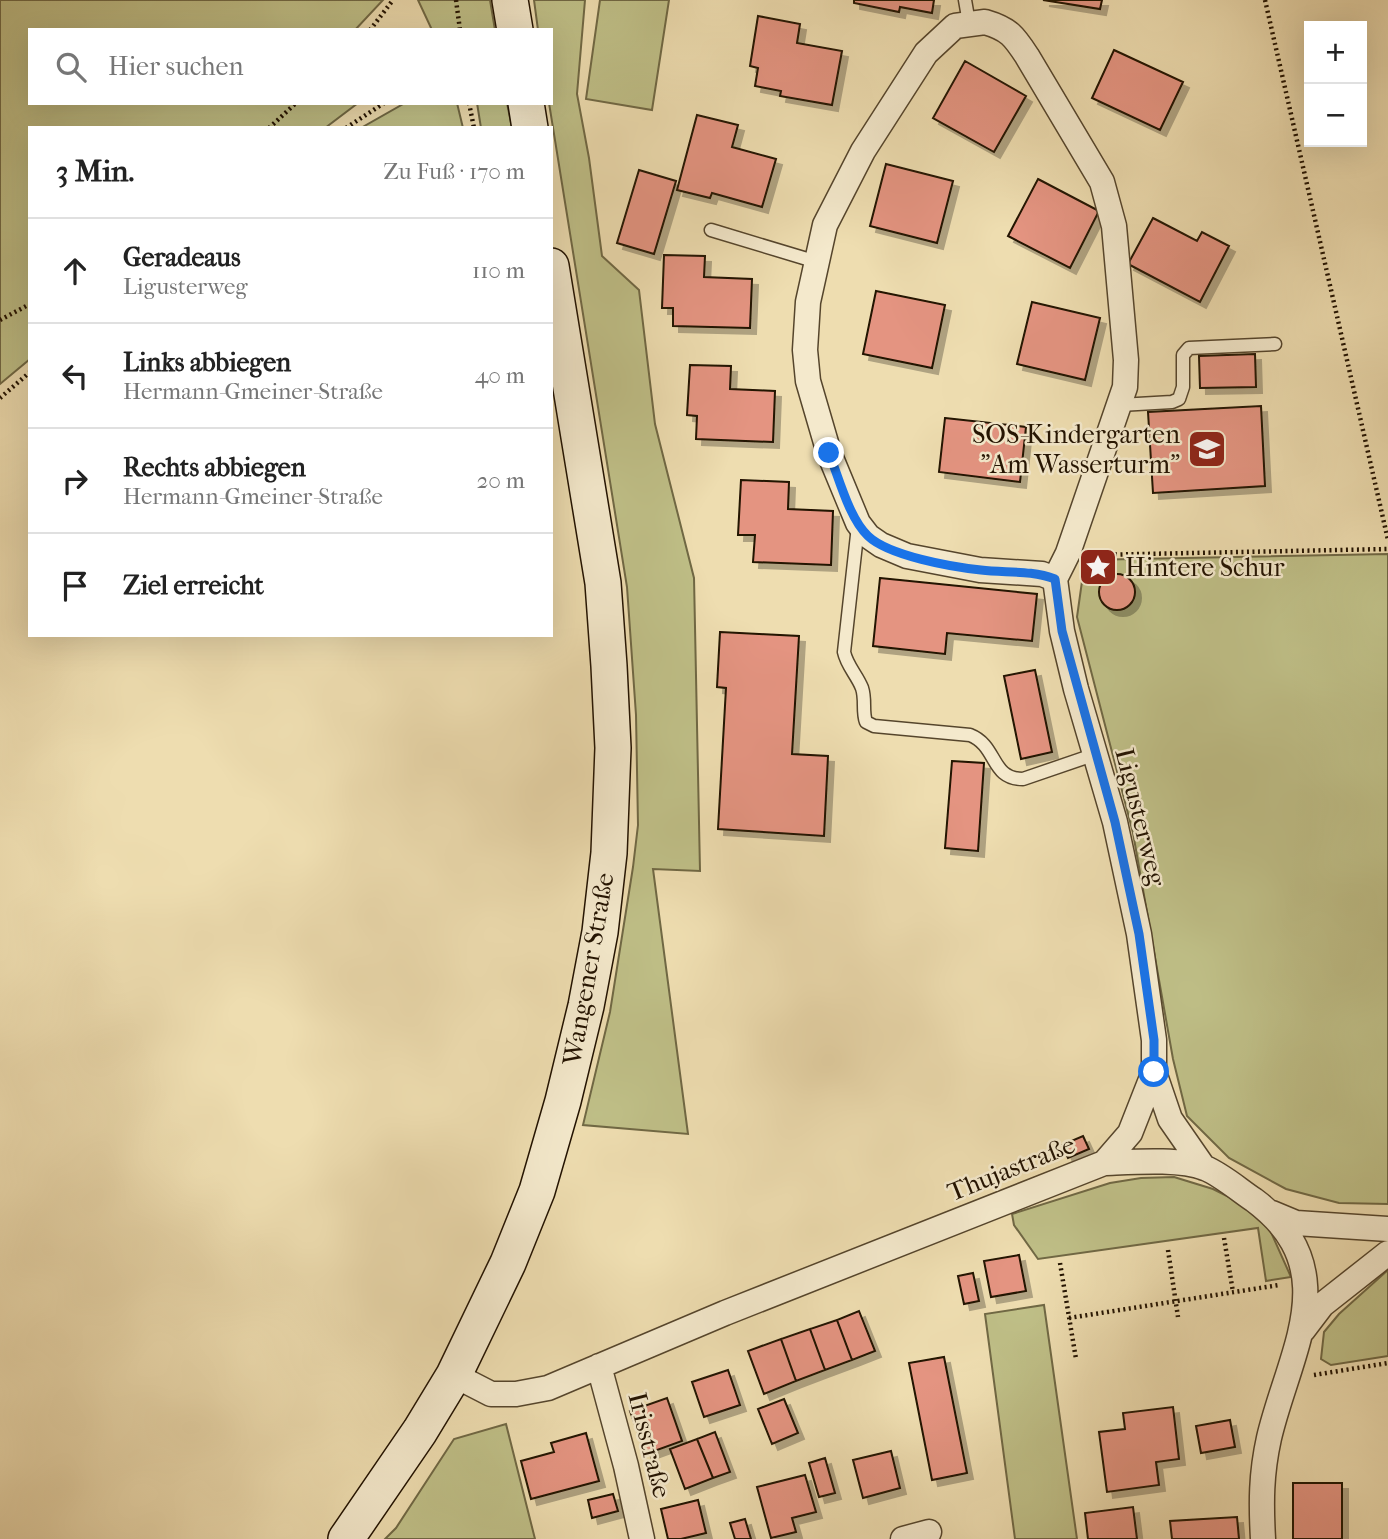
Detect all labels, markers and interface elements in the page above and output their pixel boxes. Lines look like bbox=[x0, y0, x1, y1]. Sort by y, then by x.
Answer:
map controls bbox=[1304, 21, 1367, 147]
button: + bbox=[1304, 21, 1367, 84]
search box bbox=[28, 28, 553, 105]
icon: search bbox=[52, 48, 90, 86]
text: Hier suchen bbox=[108, 51, 244, 82]
button: − bbox=[1304, 84, 1367, 147]
text: 3 Min. bbox=[56, 154, 134, 189]
text: Zu Fuß · 170 m bbox=[383, 158, 525, 185]
text: Geradeaus bbox=[123, 242, 241, 273]
icon: ahead bbox=[56, 252, 94, 290]
text: 110 m bbox=[472, 257, 525, 284]
text: Ligusterweg bbox=[123, 273, 248, 300]
text: Links abbiegen bbox=[123, 347, 291, 378]
icon: left bbox=[56, 357, 94, 395]
text: 40 m bbox=[475, 362, 525, 389]
text: Hermann-Gmeiner-Straße bbox=[123, 378, 383, 405]
place label: SOS-Kindergarten "Am Wasserturm" bbox=[972, 419, 1180, 480]
school or university icon: SOS-Kindergarten "Am Wasserturm" bbox=[1186, 428, 1228, 470]
route end bbox=[813, 437, 844, 468]
text: Rechts abbiegen bbox=[123, 452, 306, 483]
icon: right bbox=[56, 462, 94, 500]
text: 20 m bbox=[476, 467, 525, 494]
text: Hermann-Gmeiner-Straße bbox=[123, 483, 383, 510]
place icon: Hintere Schur bbox=[1077, 546, 1119, 588]
place label: Hintere Schur bbox=[1125, 552, 1284, 583]
icon: arrive bbox=[56, 567, 94, 605]
text: Ziel erreicht bbox=[123, 570, 264, 601]
street label: Ligusterweg bbox=[1108, 745, 1173, 890]
street label: Wangener Straße bbox=[556, 870, 621, 1069]
route start bbox=[1138, 1056, 1169, 1087]
street label: Thujastraße bbox=[943, 1129, 1080, 1208]
street label: Irisstraße bbox=[621, 1389, 678, 1501]

